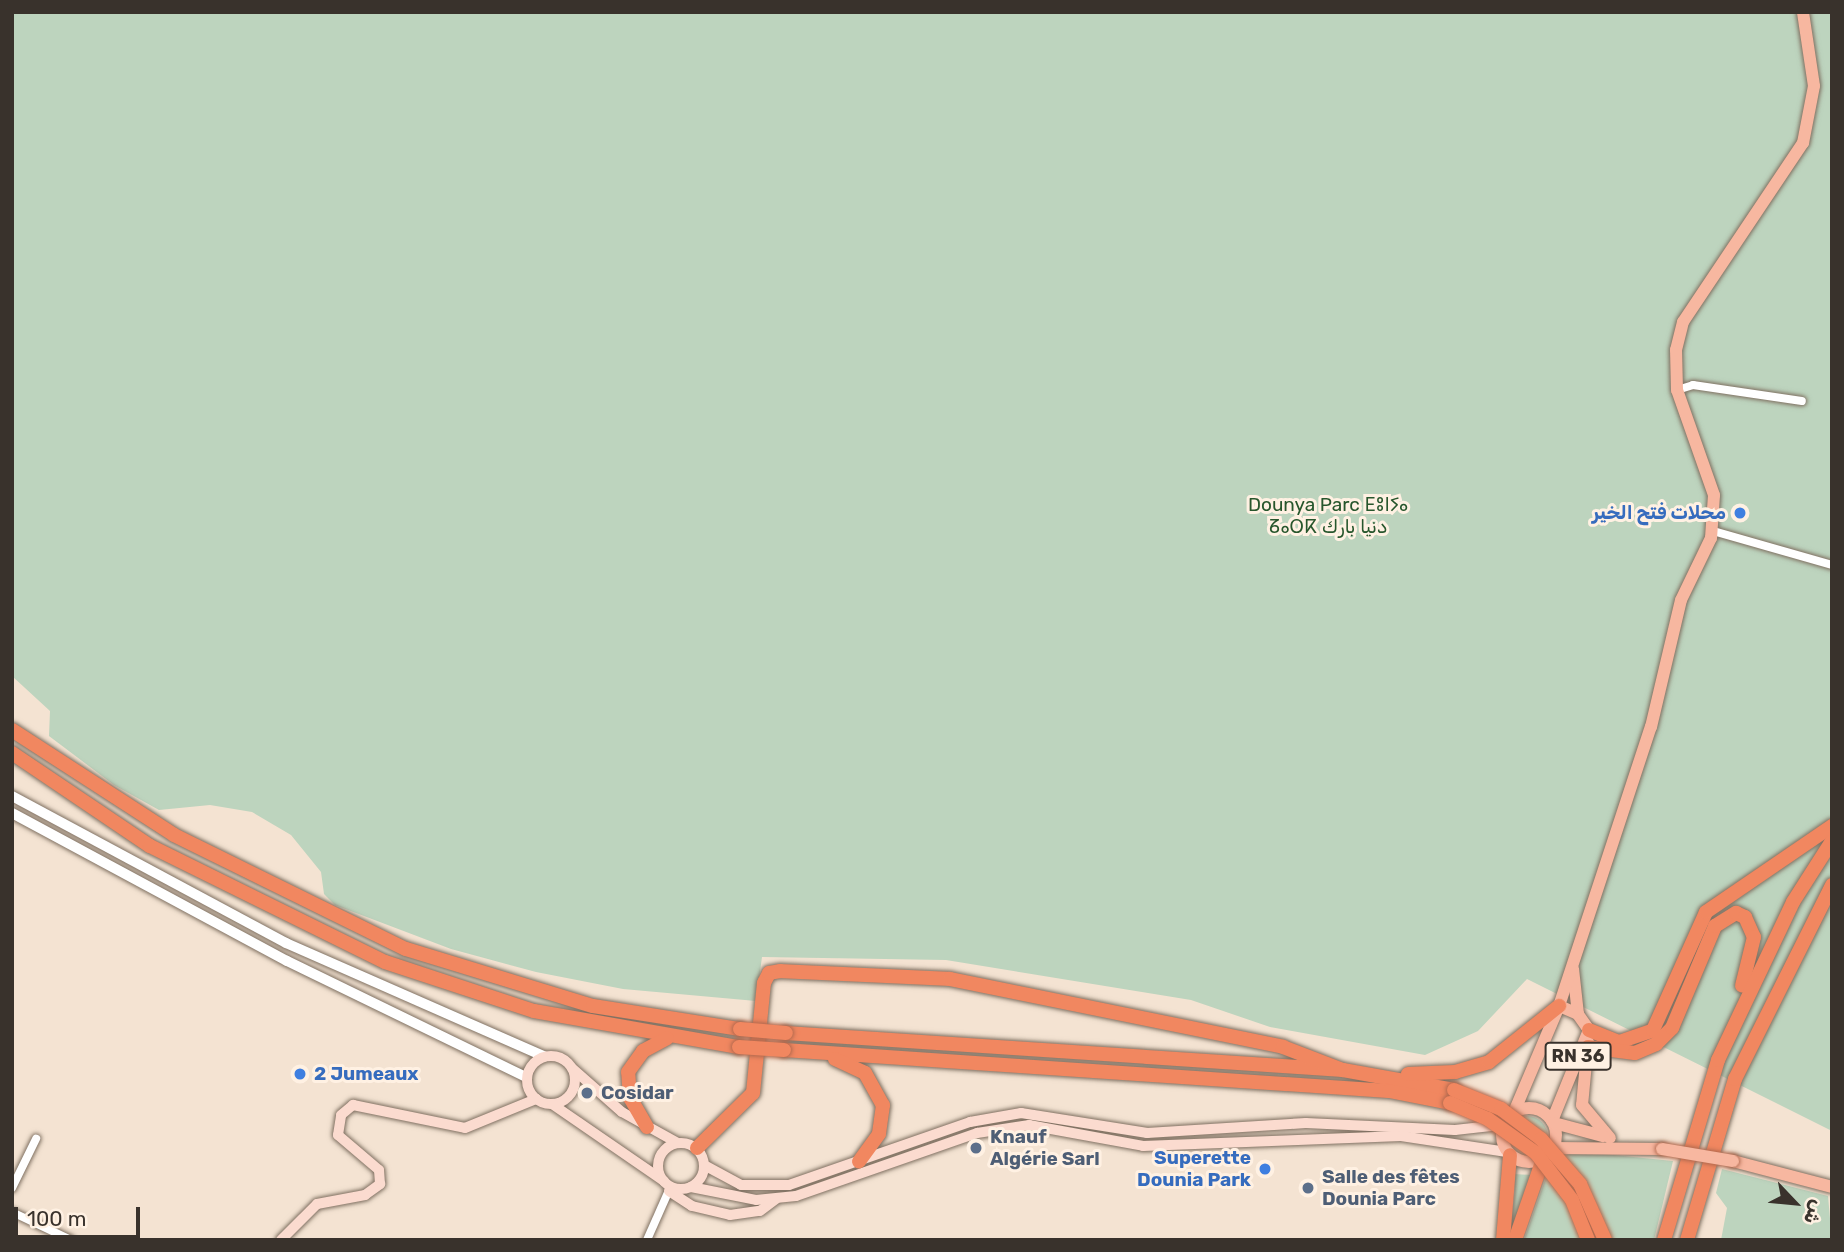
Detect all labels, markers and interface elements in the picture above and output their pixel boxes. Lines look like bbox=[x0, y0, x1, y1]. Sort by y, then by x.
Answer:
park label: Dounya Parc ⴹⵓⵏⵢⴰ ⵒⴰⵔⴽ دنيا بارك bbox=[1248, 494, 1408, 538]
place label: محلات فتح الخير bbox=[1592, 502, 1726, 524]
marker: محلات فتح الخير bbox=[1732, 505, 1748, 521]
road number: RN 36 bbox=[1543, 1042, 1613, 1070]
place label: 2 Jumeaux bbox=[314, 1063, 419, 1085]
marker: 2 Jumeaux bbox=[292, 1066, 308, 1082]
place label: Cosidar bbox=[601, 1082, 674, 1104]
marker: Cosidar bbox=[579, 1085, 595, 1101]
place label: Knauf Algérie Sarl bbox=[990, 1126, 1100, 1170]
marker: Knauf Algérie Sarl bbox=[968, 1140, 984, 1156]
place label: Superette Dounia Park bbox=[1137, 1147, 1251, 1191]
marker: Superette Dounia Park bbox=[1257, 1161, 1273, 1177]
place label: Salle des fêtes Dounia Parc bbox=[1322, 1166, 1460, 1210]
north arrow bbox=[1760, 1168, 1830, 1238]
marker: Salle des fêtes Dounia Parc bbox=[1300, 1180, 1316, 1196]
scale bar bbox=[18, 1192, 144, 1236]
text: ش bbox=[1799, 1197, 1830, 1228]
text: 100 m bbox=[27, 1206, 86, 1231]

